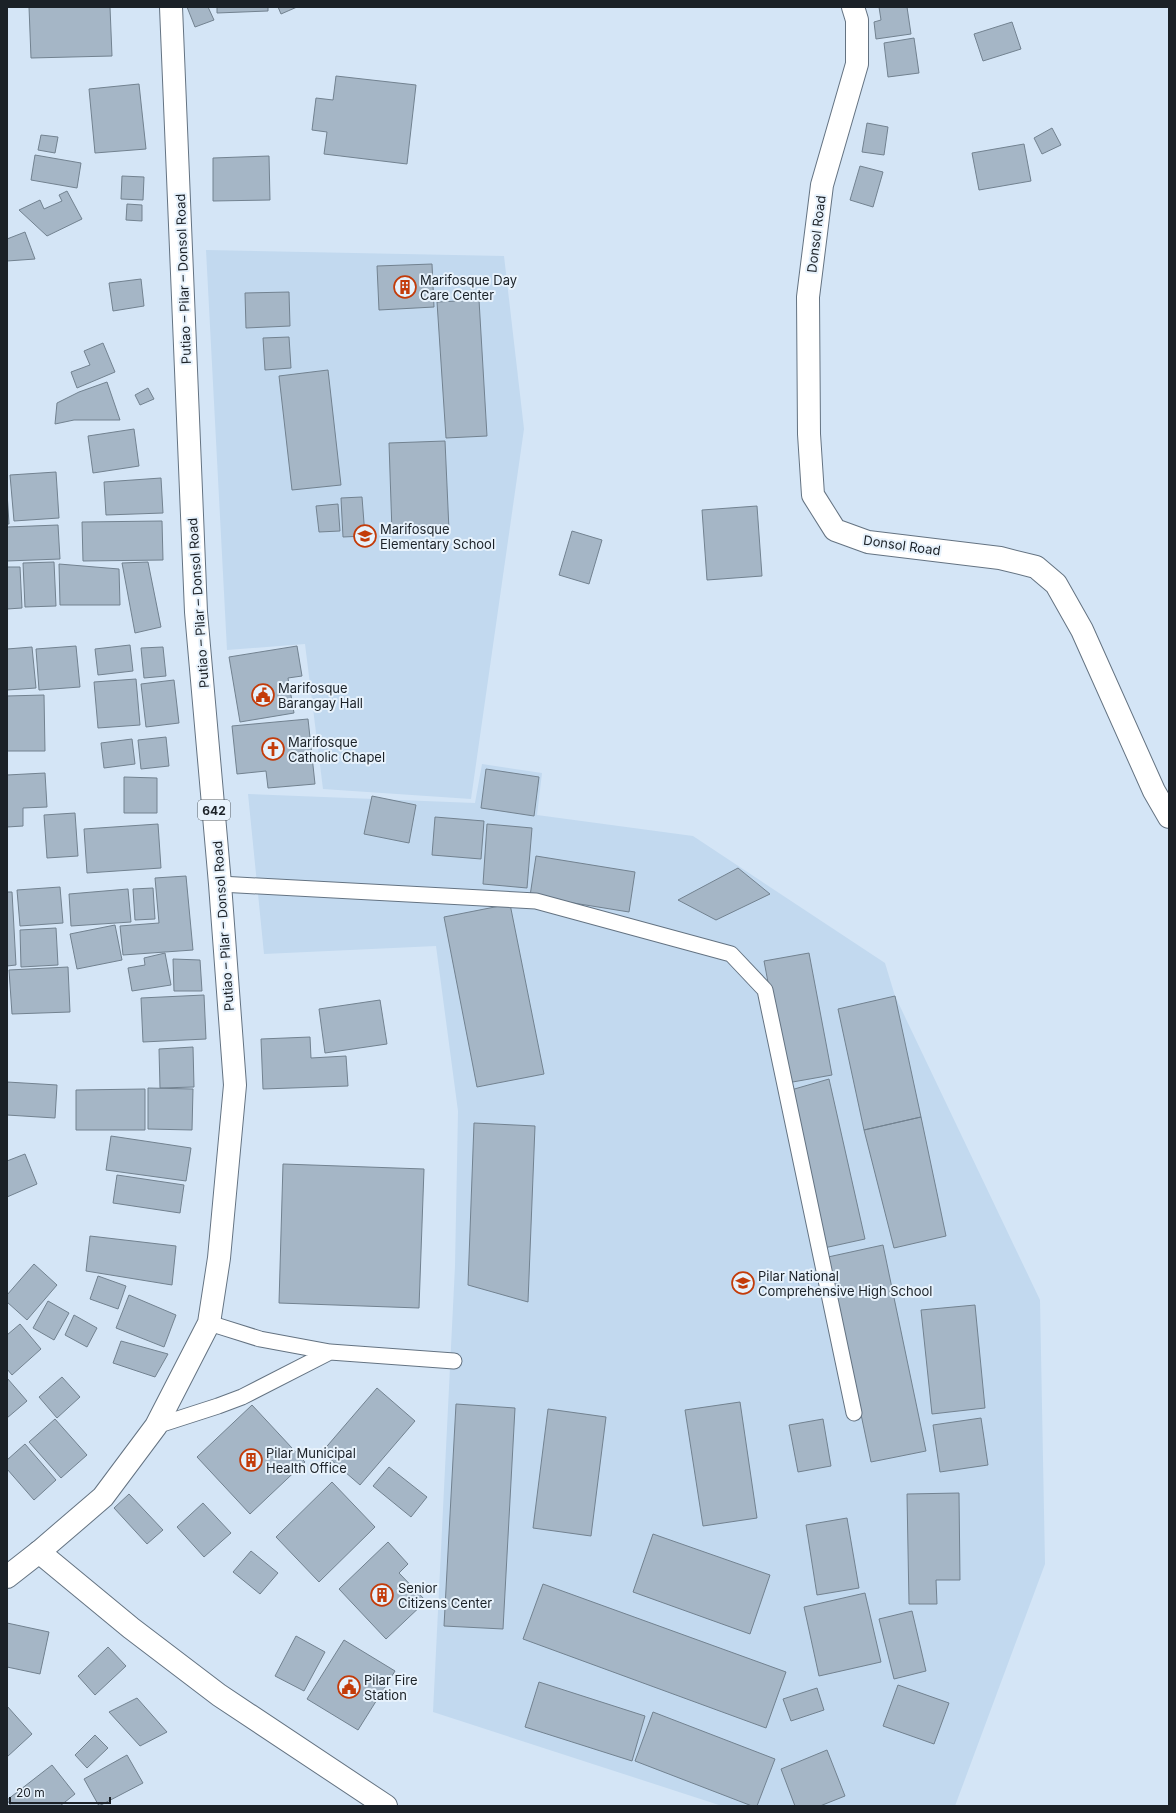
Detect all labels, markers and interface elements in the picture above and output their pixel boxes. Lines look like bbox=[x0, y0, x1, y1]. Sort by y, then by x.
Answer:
street label: Putiao – Pilar – Donsol Road bbox=[172, 193, 194, 365]
street label: Donsol Road bbox=[803, 194, 829, 274]
place label: Marifosque Day Care Center bbox=[420, 272, 517, 303]
building icon: Marifosque Day Care Center bbox=[392, 274, 418, 300]
street label: Putiao – Pilar – Donsol Road bbox=[184, 517, 212, 689]
place label: Marifosque Elementary School bbox=[380, 521, 495, 552]
school or university icon: Marifosque Elementary School bbox=[352, 523, 378, 549]
street label: Donsol Road bbox=[862, 532, 942, 558]
place label: Marifosque Barangay Hall bbox=[278, 680, 363, 711]
public building icon: Marifosque Barangay Hall bbox=[250, 682, 276, 708]
place label: Marifosque Catholic Chapel bbox=[288, 734, 385, 765]
church icon: Marifosque Catholic Chapel bbox=[260, 736, 286, 762]
road number: 642 bbox=[198, 800, 230, 820]
street label: Putiao – Pilar – Donsol Road bbox=[209, 840, 237, 1012]
place label: Pilar National Comprehensive High School bbox=[758, 1268, 932, 1299]
school or university icon: Pilar National Comprehensive High School bbox=[730, 1270, 756, 1296]
place label: Pilar Municipal Health Office bbox=[266, 1445, 356, 1476]
building icon: Pilar Municipal Health Office bbox=[238, 1447, 264, 1473]
place label: Senior Citizens Center bbox=[398, 1580, 492, 1611]
building icon: Senior Citizens Center bbox=[369, 1582, 395, 1608]
place label: Pilar Fire Station bbox=[364, 1672, 418, 1703]
public building icon: Pilar Fire Station bbox=[336, 1674, 362, 1700]
scale bar bbox=[10, 1779, 110, 1805]
text: 20 m bbox=[16, 1785, 45, 1800]

